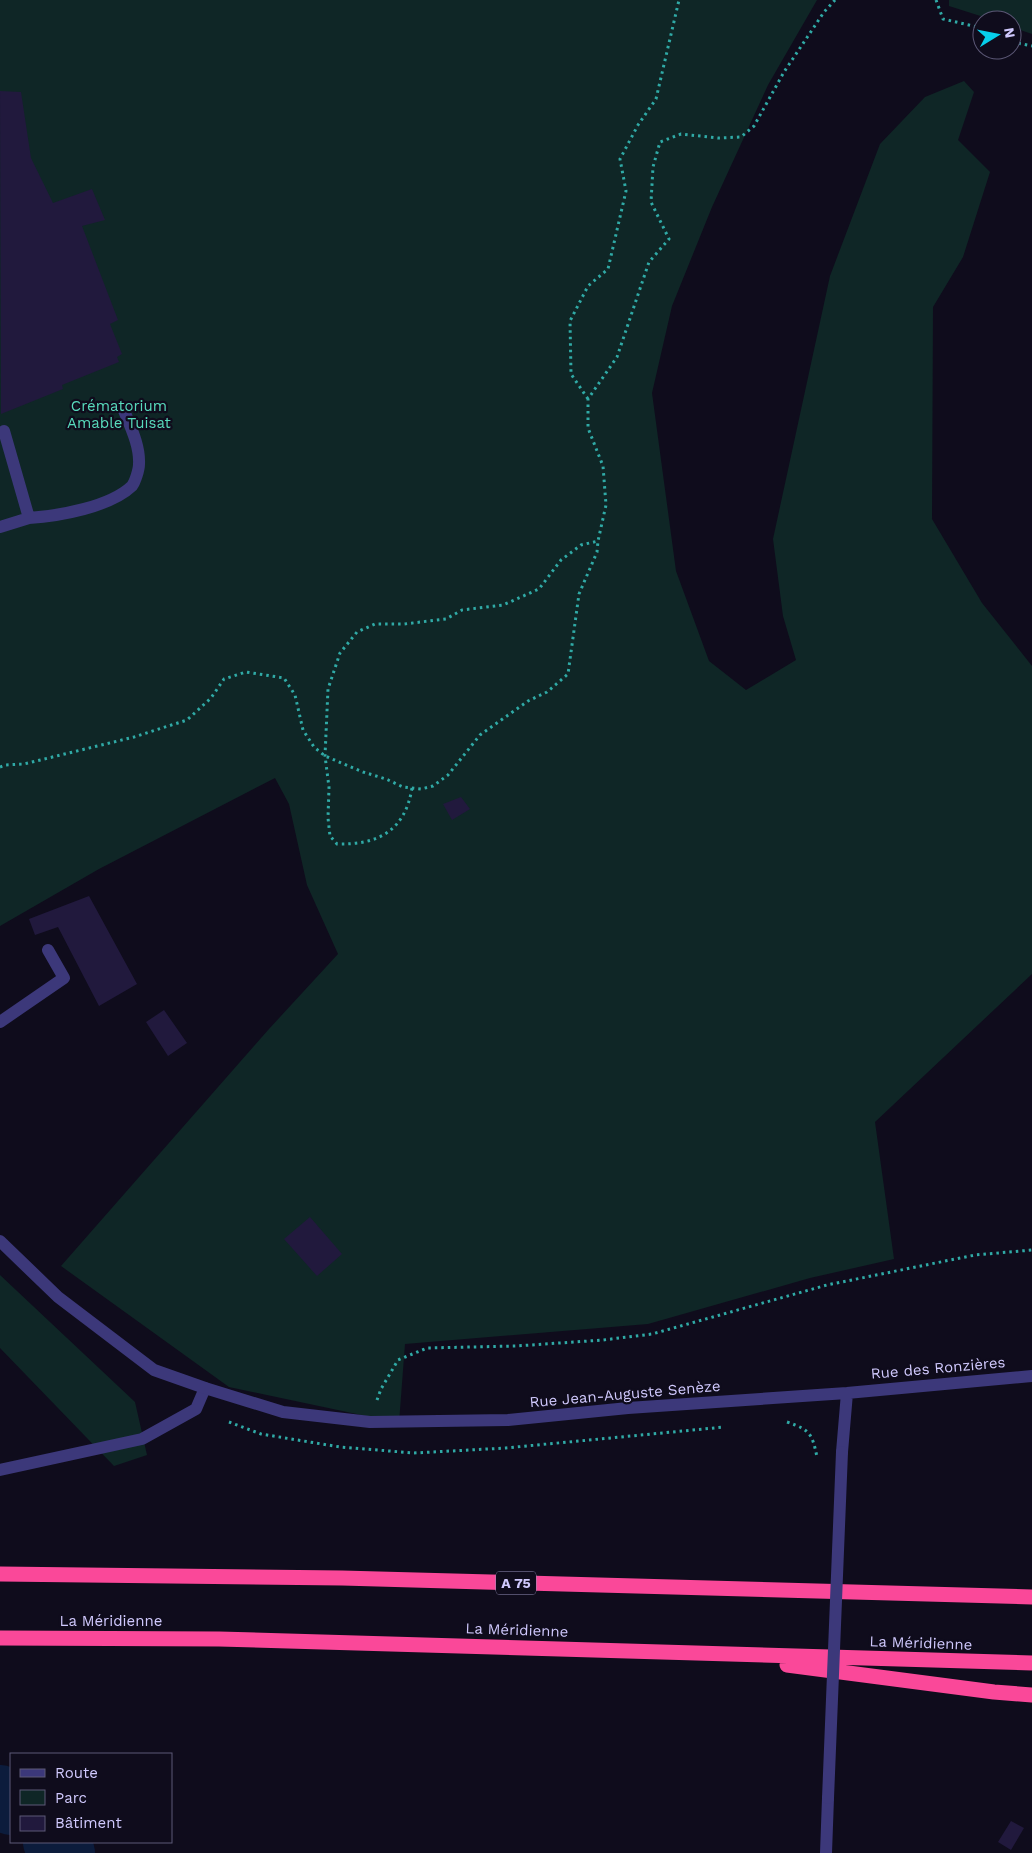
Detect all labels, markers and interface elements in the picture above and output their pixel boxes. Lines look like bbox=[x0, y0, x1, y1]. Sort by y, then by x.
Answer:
north arrow bbox=[972, 10, 1022, 60]
text: N bbox=[1001, 26, 1019, 39]
park label: Crématorium Amable Tuisat bbox=[67, 397, 172, 432]
street label: Rue des Ronzières bbox=[870, 1353, 1006, 1383]
street label: Rue Jean-Auguste Senèze bbox=[529, 1377, 721, 1411]
road number: A 75 bbox=[496, 1572, 536, 1595]
street label: La Méridienne bbox=[60, 1612, 162, 1630]
street label: La Méridienne bbox=[465, 1619, 569, 1641]
street label: La Méridienne bbox=[869, 1632, 973, 1654]
legend bbox=[10, 1753, 172, 1843]
text: Route bbox=[55, 1764, 98, 1782]
text: Parc bbox=[55, 1789, 87, 1807]
text: Bâtiment bbox=[55, 1814, 122, 1832]

